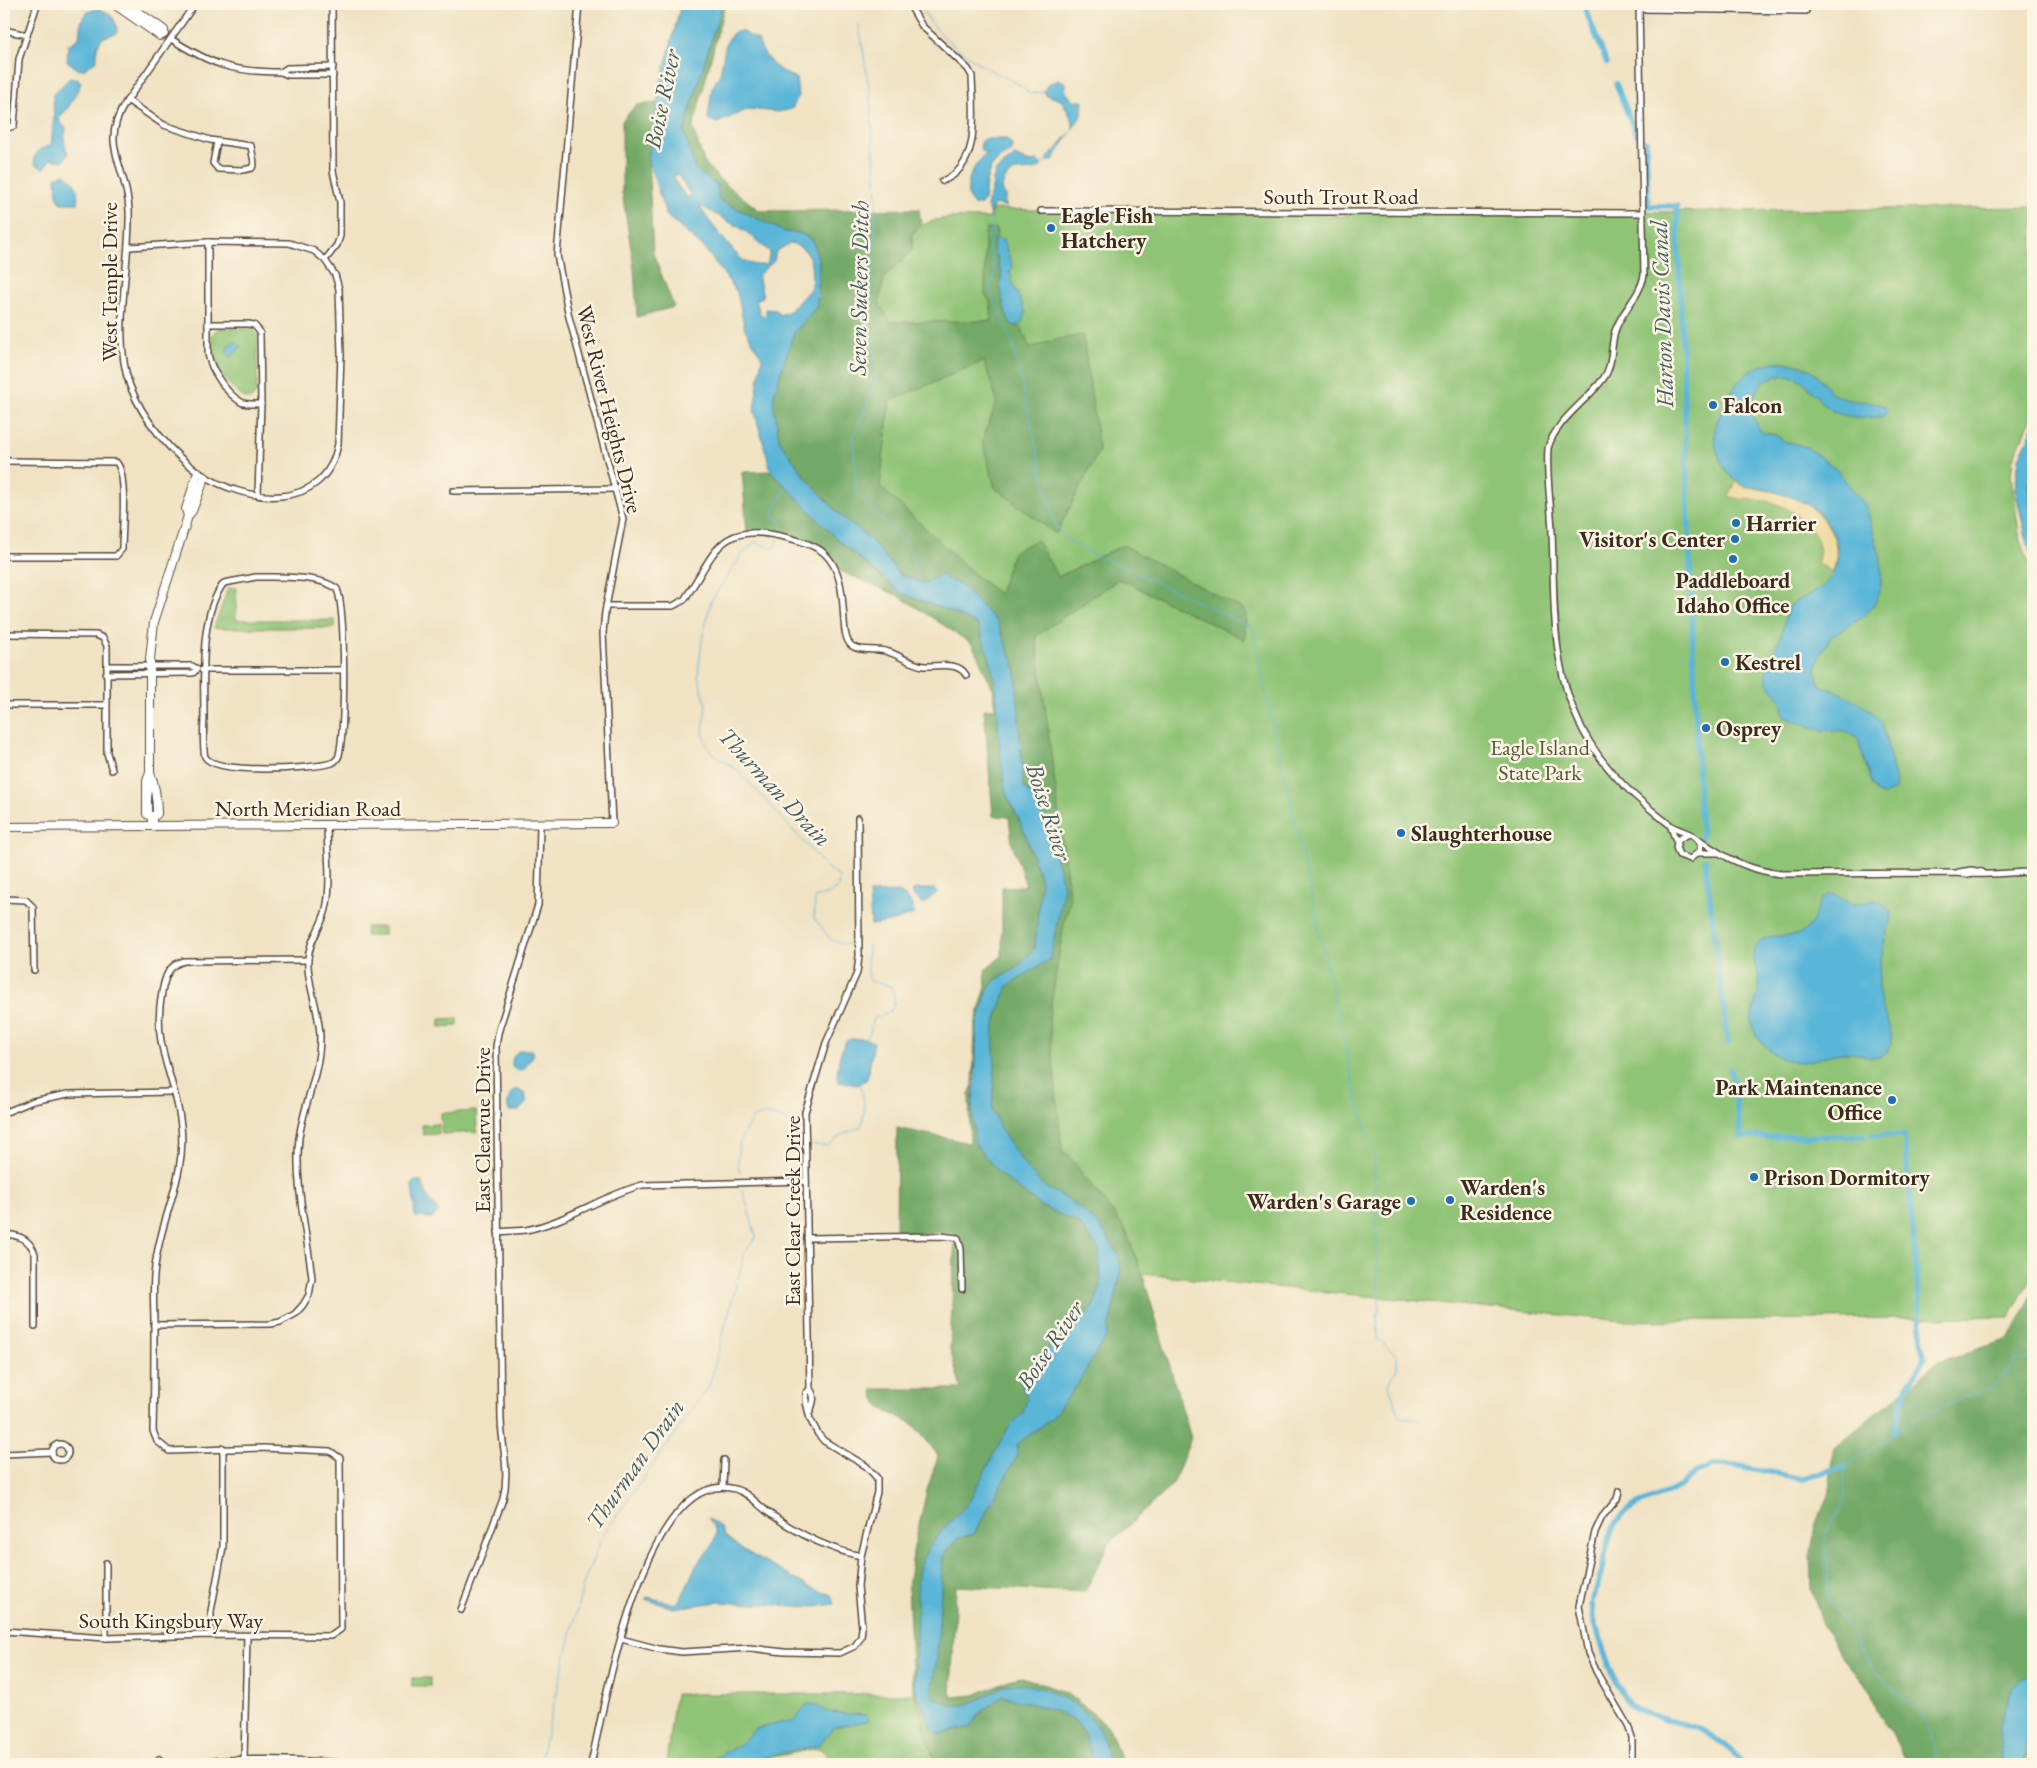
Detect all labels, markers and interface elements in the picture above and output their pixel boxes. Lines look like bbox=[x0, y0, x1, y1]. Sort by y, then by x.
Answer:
water label: Boise River bbox=[636, 45, 687, 152]
street label: South Trout Road bbox=[1263, 182, 1419, 211]
water label: Seven Suckers Ditch bbox=[841, 200, 876, 377]
place label: Eagle Fish Hatchery bbox=[1061, 201, 1153, 255]
street label: West Temple Drive bbox=[95, 202, 124, 362]
water label: Harton Davis Canal bbox=[1643, 219, 1680, 409]
marker: Eagle Fish Hatchery bbox=[1045, 222, 1057, 234]
street label: West River Heights Drive bbox=[570, 302, 650, 517]
place label: Falcon bbox=[1723, 391, 1783, 420]
marker: Falcon bbox=[1707, 399, 1719, 411]
place label: Harrier bbox=[1746, 509, 1817, 538]
marker: Harrier bbox=[1730, 517, 1742, 529]
place label: Visitor's Center bbox=[1579, 525, 1726, 554]
marker: Visitor's Center bbox=[1729, 533, 1741, 545]
marker: Paddleboard Idaho Office bbox=[1727, 553, 1739, 565]
place label: Paddleboard Idaho Office bbox=[1676, 566, 1790, 620]
place label: Kestrel bbox=[1735, 648, 1801, 677]
marker: Kestrel bbox=[1719, 656, 1731, 668]
place label: Osprey bbox=[1716, 714, 1782, 743]
water label: Thurman Drain bbox=[712, 720, 839, 853]
marker: Osprey bbox=[1700, 722, 1712, 734]
park label: Eagle Island State Park bbox=[1490, 733, 1591, 787]
water label: Boise River bbox=[1019, 758, 1080, 866]
street label: North Meridian Road bbox=[215, 794, 402, 823]
place label: Slaughterhouse bbox=[1411, 819, 1552, 848]
marker: Slaughterhouse bbox=[1395, 827, 1407, 839]
street label: East Clearvue Drive bbox=[468, 1047, 497, 1213]
place label: Park Maintenance Office bbox=[1715, 1073, 1882, 1127]
marker: Park Maintenance Office bbox=[1886, 1094, 1898, 1106]
street label: East Clear Creek Drive bbox=[778, 1115, 807, 1306]
place label: Prison Dormitory bbox=[1764, 1163, 1930, 1192]
marker: Prison Dormitory bbox=[1748, 1171, 1760, 1183]
place label: Warden's Residence bbox=[1460, 1173, 1552, 1227]
place label: Warden's Garage bbox=[1246, 1187, 1401, 1216]
marker: Warden's Residence bbox=[1444, 1194, 1456, 1206]
marker: Warden's Garage bbox=[1405, 1195, 1417, 1207]
water label: Boise River bbox=[1008, 1293, 1092, 1396]
water label: Thurman Drain bbox=[578, 1393, 691, 1535]
street label: South Kingsbury Way bbox=[79, 1606, 264, 1635]

